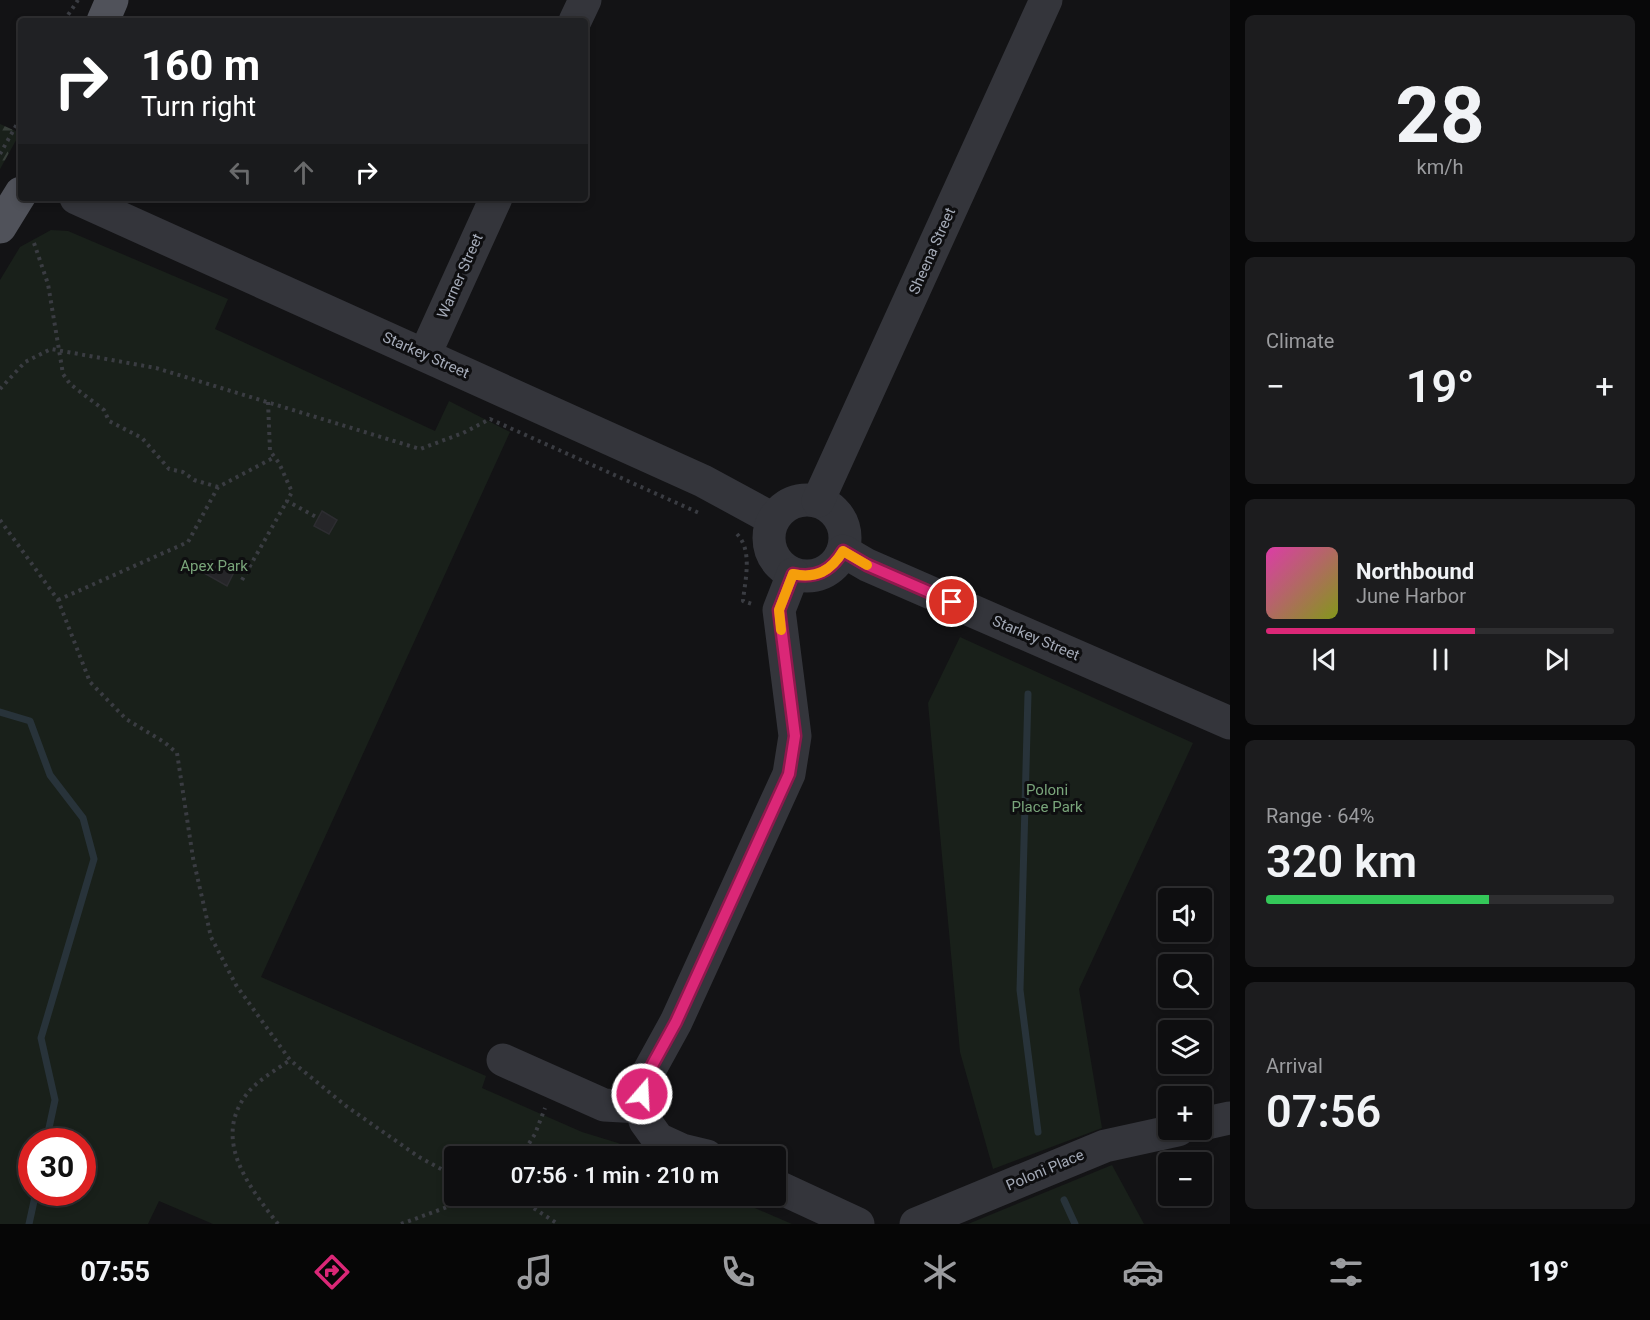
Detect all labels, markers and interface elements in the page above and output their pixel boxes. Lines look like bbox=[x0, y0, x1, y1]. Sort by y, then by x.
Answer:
text: 160 m bbox=[141, 41, 260, 90]
icon: right bbox=[42, 42, 120, 120]
text: 28 bbox=[1395, 70, 1485, 161]
text: Turn right bbox=[141, 91, 256, 123]
text: km/h bbox=[1417, 155, 1463, 179]
icon: left bbox=[224, 156, 257, 189]
icon: ahead bbox=[287, 156, 320, 189]
icon: right bbox=[350, 156, 383, 189]
street label: Sheena Street bbox=[905, 205, 959, 297]
street label: Warner Street bbox=[433, 231, 487, 321]
street label: Starkey Street bbox=[380, 328, 472, 382]
text: Climate bbox=[1266, 329, 1334, 353]
text: 19° bbox=[1406, 360, 1474, 413]
text: − bbox=[1266, 367, 1285, 406]
text: + bbox=[1595, 367, 1614, 406]
park label: Apex Park bbox=[180, 557, 248, 575]
text: Northbound bbox=[1356, 559, 1474, 584]
pin bbox=[926, 576, 977, 627]
text: June Harbor bbox=[1356, 584, 1466, 608]
icon: arrive bbox=[935, 585, 968, 618]
street label: Starkey Street bbox=[990, 612, 1082, 664]
icon: previous bbox=[1308, 643, 1341, 676]
icon: pause bbox=[1424, 643, 1457, 676]
icon: next bbox=[1540, 643, 1573, 676]
park label: Poloni Place Park bbox=[1011, 781, 1083, 816]
text: Range · 64% bbox=[1266, 804, 1374, 828]
text: 320 km bbox=[1266, 835, 1417, 888]
map controls bbox=[1158, 888, 1212, 1206]
button: sound bbox=[1158, 888, 1212, 942]
button: search bbox=[1158, 954, 1212, 1008]
button: layers bbox=[1158, 1020, 1212, 1074]
text: Arrival bbox=[1266, 1054, 1323, 1078]
position arrow bbox=[610, 1062, 674, 1126]
text: 07:56 bbox=[1266, 1085, 1381, 1138]
button: + bbox=[1158, 1086, 1212, 1140]
speed limit sign: 30 bbox=[18, 1128, 96, 1206]
street label: Poloni Place bbox=[1003, 1146, 1087, 1194]
button: − bbox=[1158, 1152, 1212, 1206]
text: 07:56 · 1 min · 210 m bbox=[511, 1163, 719, 1188]
icon: directions bbox=[311, 1251, 353, 1293]
icon: music bbox=[514, 1251, 556, 1293]
icon: phone bbox=[717, 1251, 759, 1293]
icon: climate bbox=[919, 1251, 961, 1293]
icon: car bbox=[1122, 1251, 1164, 1293]
icon: filters bbox=[1325, 1251, 1367, 1293]
text: 07:55 bbox=[80, 1256, 150, 1288]
text: 19° bbox=[1528, 1256, 1570, 1288]

